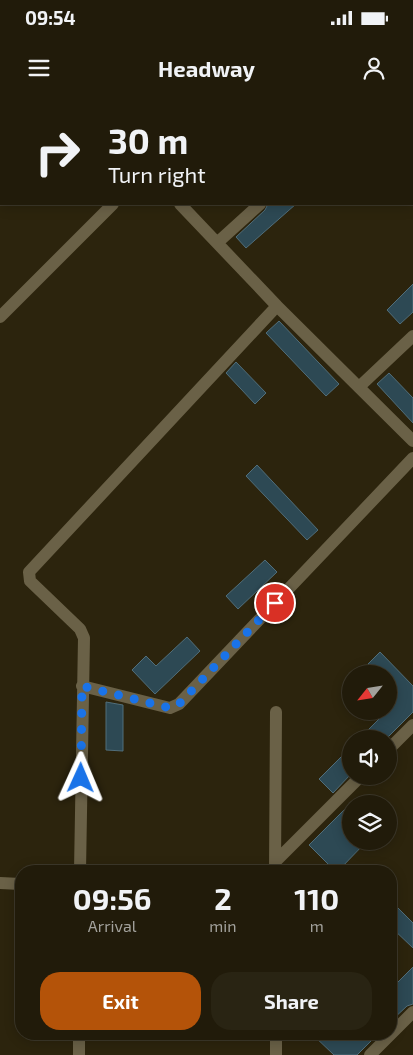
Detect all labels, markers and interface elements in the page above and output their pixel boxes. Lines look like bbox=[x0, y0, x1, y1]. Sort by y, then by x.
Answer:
text: 09:54 bbox=[25, 6, 76, 29]
icon: menu bbox=[25, 54, 53, 82]
icon: person bbox=[360, 54, 388, 82]
text: Headway bbox=[158, 55, 255, 81]
text: 30 m bbox=[108, 119, 188, 161]
icon: right bbox=[25, 120, 90, 185]
text: Turn right bbox=[108, 161, 206, 187]
pin bbox=[254, 582, 296, 624]
icon: arrive bbox=[261, 589, 289, 617]
north arrow bbox=[342, 665, 398, 720]
map controls bbox=[342, 665, 397, 850]
button: sound bbox=[342, 730, 397, 785]
position arrow bbox=[54, 751, 106, 803]
button: layers bbox=[342, 795, 397, 850]
text: 09:56 bbox=[73, 880, 151, 916]
text: 2 bbox=[214, 880, 232, 916]
text: 110 bbox=[294, 880, 339, 916]
text: Arrival bbox=[88, 916, 136, 935]
text: min bbox=[209, 916, 237, 935]
text: m bbox=[310, 916, 324, 935]
button: Exit bbox=[40, 972, 201, 1030]
button: Share bbox=[211, 972, 372, 1030]

